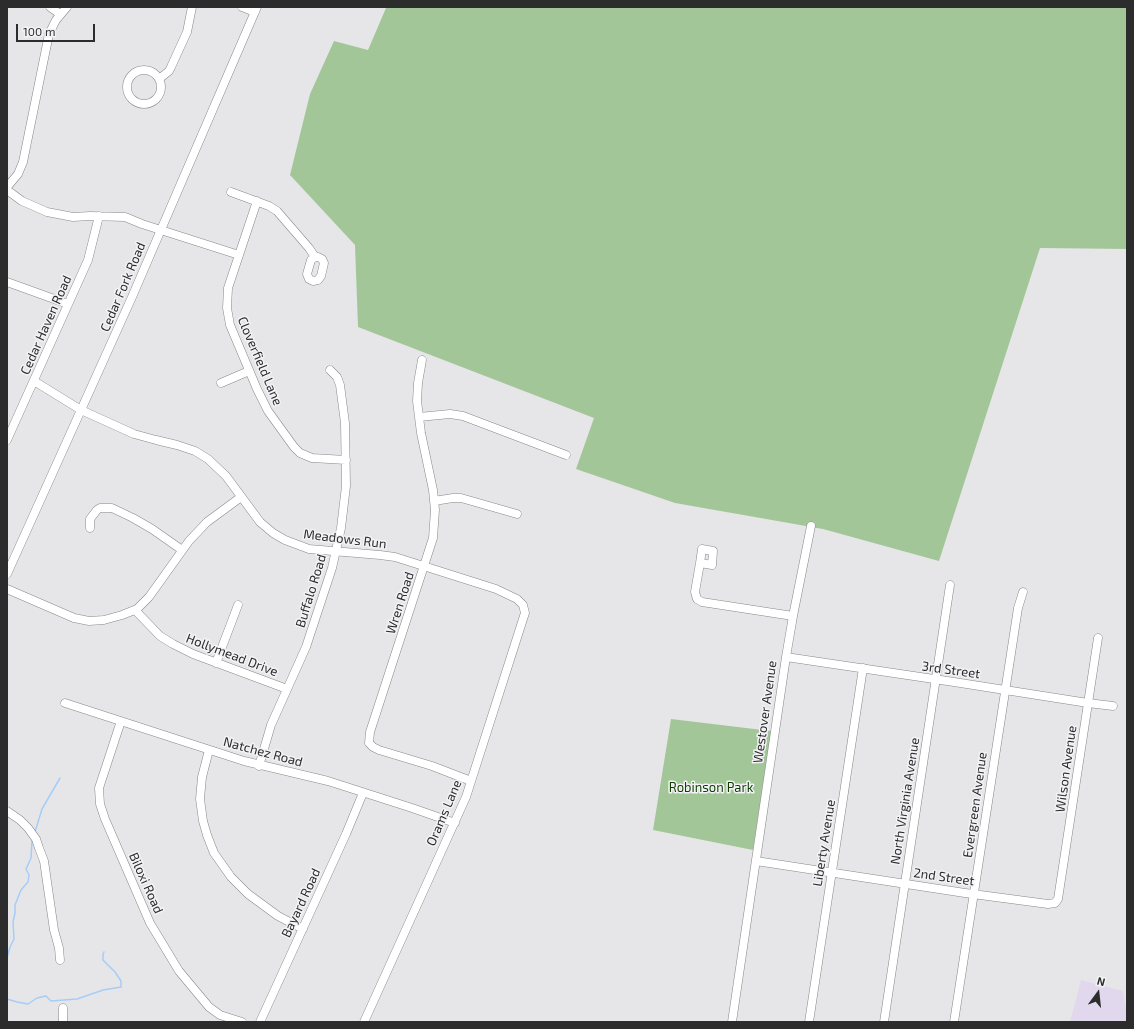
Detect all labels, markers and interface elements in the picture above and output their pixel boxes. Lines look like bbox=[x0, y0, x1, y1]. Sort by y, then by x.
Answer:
scale bar bbox=[18, 16, 97, 42]
text: 100 m bbox=[23, 24, 55, 38]
street label: Cedar Fork Road bbox=[97, 240, 149, 334]
street label: Cedar Haven Road bbox=[17, 273, 75, 377]
street label: Cloverfield Lane bbox=[234, 314, 286, 408]
street label: Meadows Run bbox=[303, 526, 387, 552]
street label: Buffalo Road bbox=[292, 552, 330, 630]
street label: Wren Road bbox=[383, 570, 417, 636]
street label: Hollymead Drive bbox=[184, 630, 280, 680]
street label: 3rd Street bbox=[921, 658, 981, 682]
street label: Westover Avenue bbox=[750, 660, 780, 764]
street label: Wilson Avenue bbox=[1052, 725, 1080, 813]
street label: Natchez Road bbox=[222, 734, 304, 770]
street label: North Virginia Avenue bbox=[887, 736, 923, 866]
street label: Evergreen Avenue bbox=[960, 751, 990, 859]
street label: Orams Lane bbox=[423, 778, 465, 848]
park label: Robinson Park bbox=[669, 780, 753, 796]
street label: Liberty Avenue bbox=[809, 798, 839, 888]
street label: Biloxi Road bbox=[126, 850, 166, 916]
street label: 2nd Street bbox=[913, 865, 975, 889]
street label: Bayard Road bbox=[278, 866, 324, 940]
north arrow bbox=[1078, 973, 1118, 1013]
text: N bbox=[1096, 974, 1107, 988]

